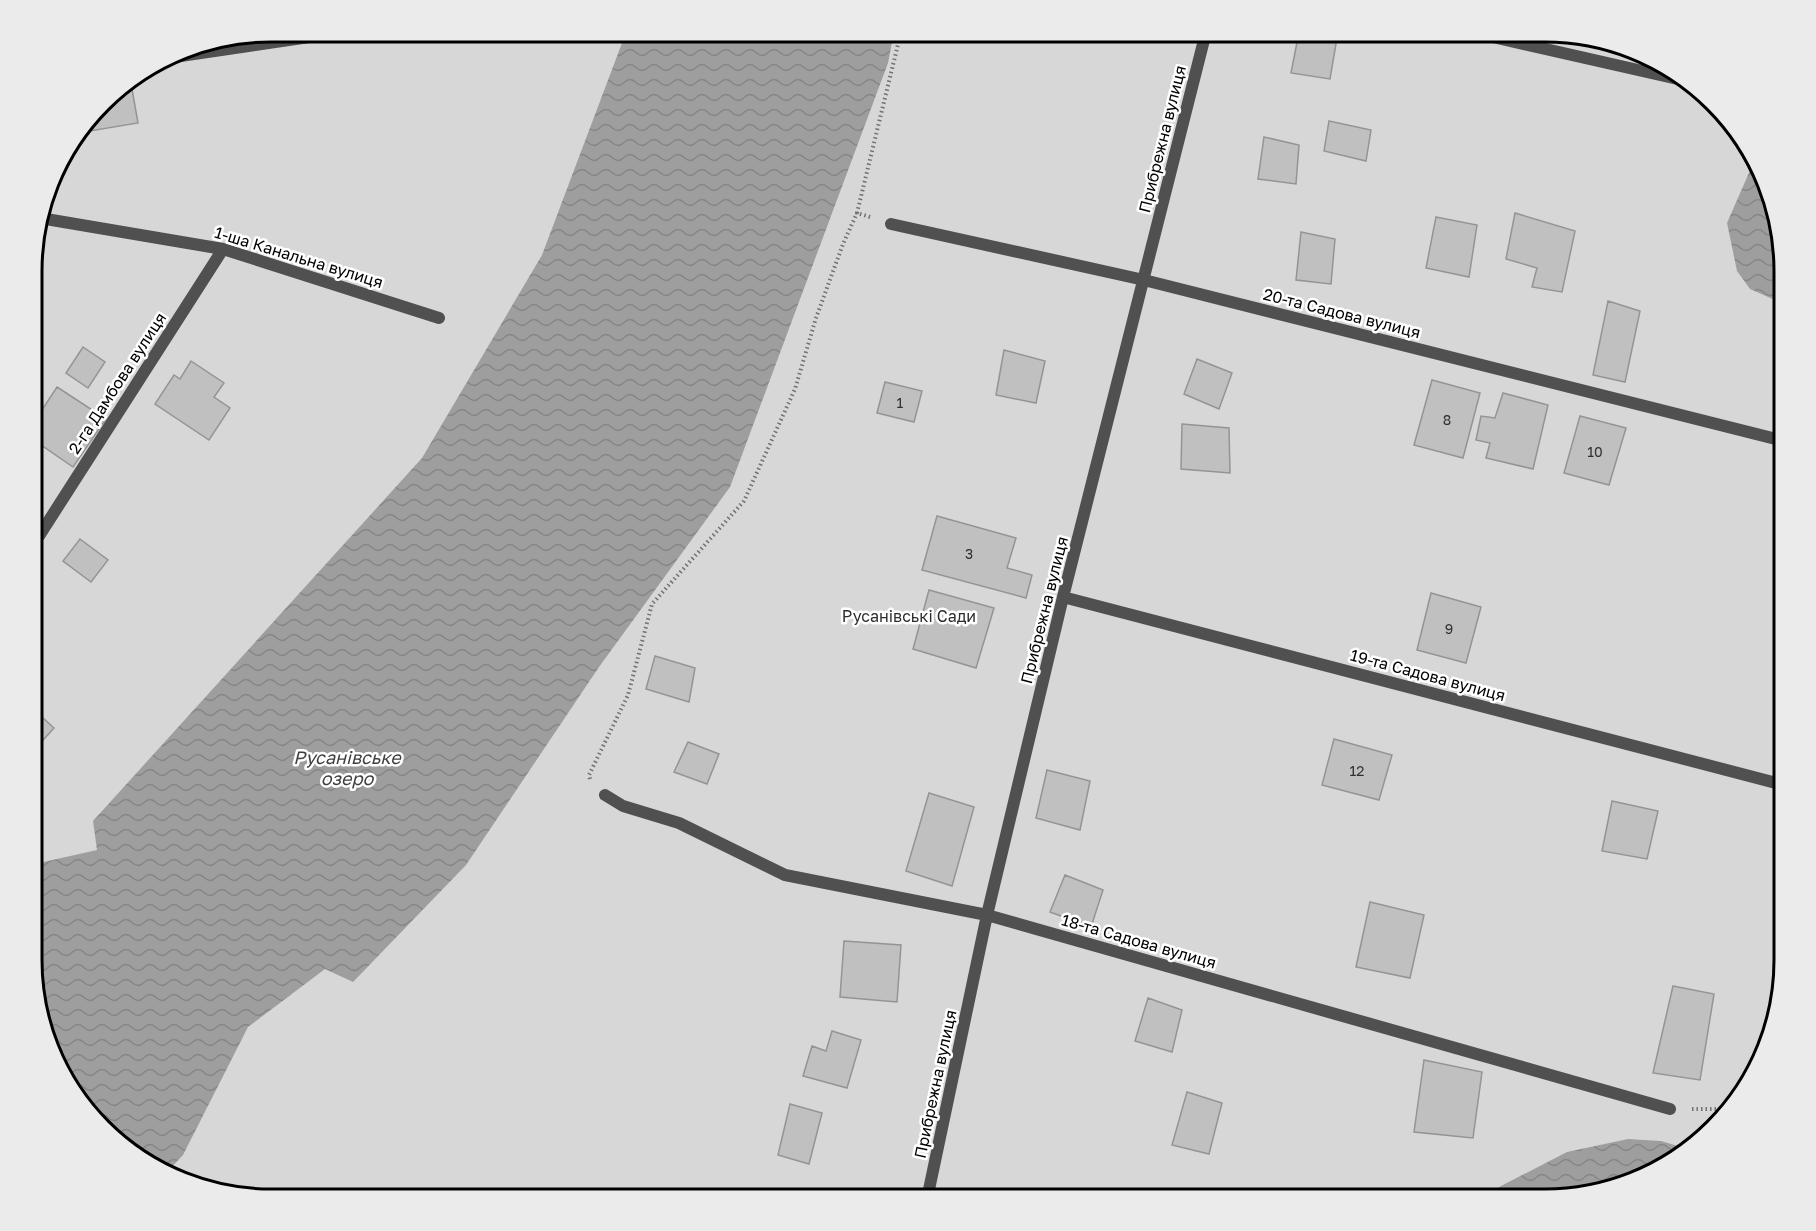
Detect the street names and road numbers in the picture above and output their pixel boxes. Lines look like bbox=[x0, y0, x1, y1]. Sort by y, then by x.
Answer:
street label: Прибрежна вулиця bbox=[1134, 63, 1190, 215]
street label: 1-ша Канальна вулиця bbox=[212, 222, 386, 292]
street label: 20-та Садова вулиця bbox=[1261, 284, 1423, 342]
street label: 2-га Дамбова вулиця bbox=[64, 309, 170, 457]
street label: Прибрежна вулиця bbox=[1016, 534, 1072, 686]
street label: 19-та Садова вулиця bbox=[1348, 645, 1508, 705]
street label: 18-та Садова вулиця bbox=[1059, 909, 1219, 973]
street label: Прибрежна вулиця bbox=[910, 1008, 960, 1160]

